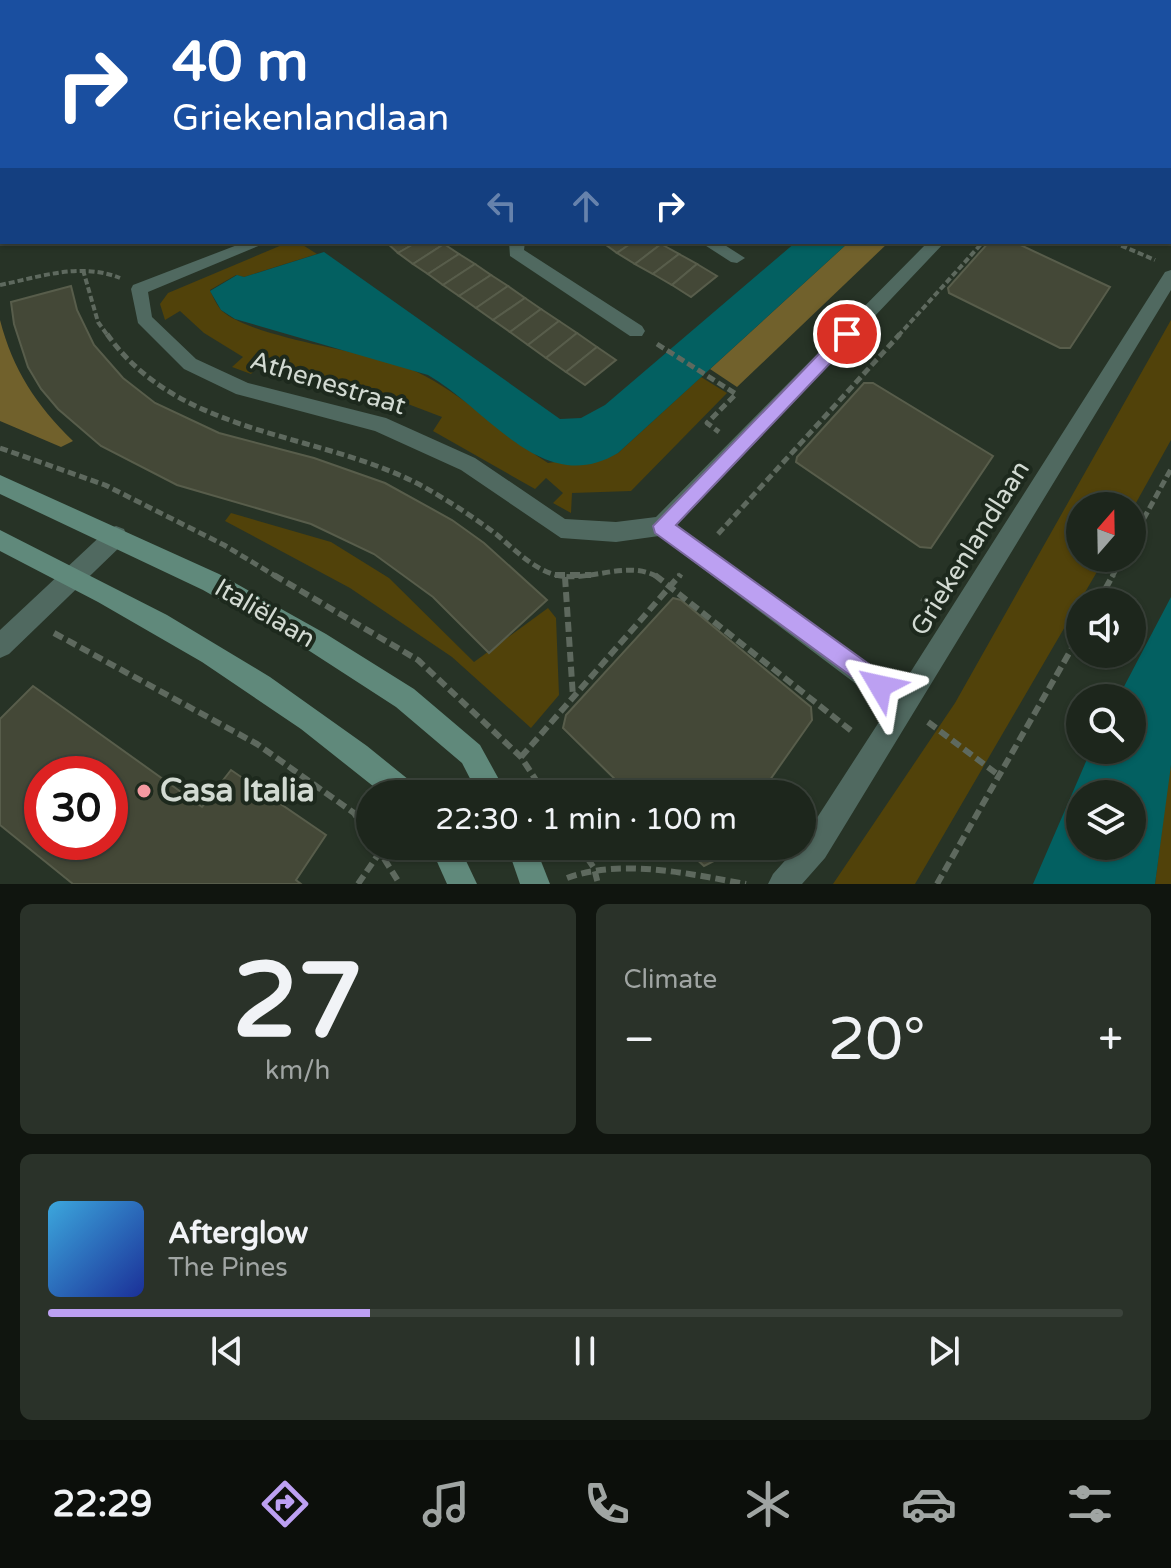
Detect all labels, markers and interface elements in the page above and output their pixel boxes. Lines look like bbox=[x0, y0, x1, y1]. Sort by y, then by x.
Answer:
text: 40 m bbox=[172, 29, 308, 96]
icon: right bbox=[40, 32, 144, 136]
text: Griekenlandlaan bbox=[172, 97, 449, 140]
icon: left bbox=[480, 184, 524, 228]
icon: ahead bbox=[564, 184, 608, 228]
icon: right bbox=[648, 184, 692, 228]
pin bbox=[813, 300, 881, 368]
icon: arrive bbox=[825, 312, 869, 356]
street label: Athenestraat bbox=[247, 345, 410, 421]
street label: Griekenlandlaan bbox=[904, 455, 1036, 641]
north arrow bbox=[1066, 492, 1146, 572]
map controls bbox=[1066, 492, 1146, 860]
street label: Italiëlaan bbox=[209, 572, 321, 654]
button: sound bbox=[1066, 588, 1146, 668]
position arrow bbox=[838, 644, 922, 728]
button: search bbox=[1066, 684, 1146, 764]
speed limit sign: 30 bbox=[24, 756, 128, 860]
place label: Casa Italia bbox=[160, 772, 315, 810]
button: layers bbox=[1066, 780, 1146, 860]
marker: Casa Italia bbox=[135, 782, 153, 800]
text: 22:30 · 1 min · 100 m bbox=[435, 801, 737, 838]
text: 27 bbox=[232, 940, 363, 1065]
text: Climate bbox=[624, 964, 717, 995]
text: 20° bbox=[828, 1004, 926, 1076]
text: − bbox=[624, 1014, 655, 1067]
text: + bbox=[1098, 1014, 1123, 1067]
text: km/h bbox=[265, 1055, 330, 1086]
text: Afterglow bbox=[168, 1215, 308, 1252]
text: The Pines bbox=[168, 1252, 288, 1283]
icon: previous bbox=[205, 1329, 249, 1373]
icon: pause bbox=[563, 1329, 607, 1373]
icon: next bbox=[922, 1329, 966, 1373]
icon: directions bbox=[257, 1476, 313, 1532]
icon: music bbox=[418, 1476, 474, 1532]
icon: phone bbox=[579, 1476, 635, 1532]
icon: climate bbox=[740, 1476, 796, 1532]
icon: car bbox=[901, 1476, 957, 1532]
icon: filters bbox=[1062, 1476, 1118, 1532]
text: 22:29 bbox=[53, 1483, 152, 1526]

